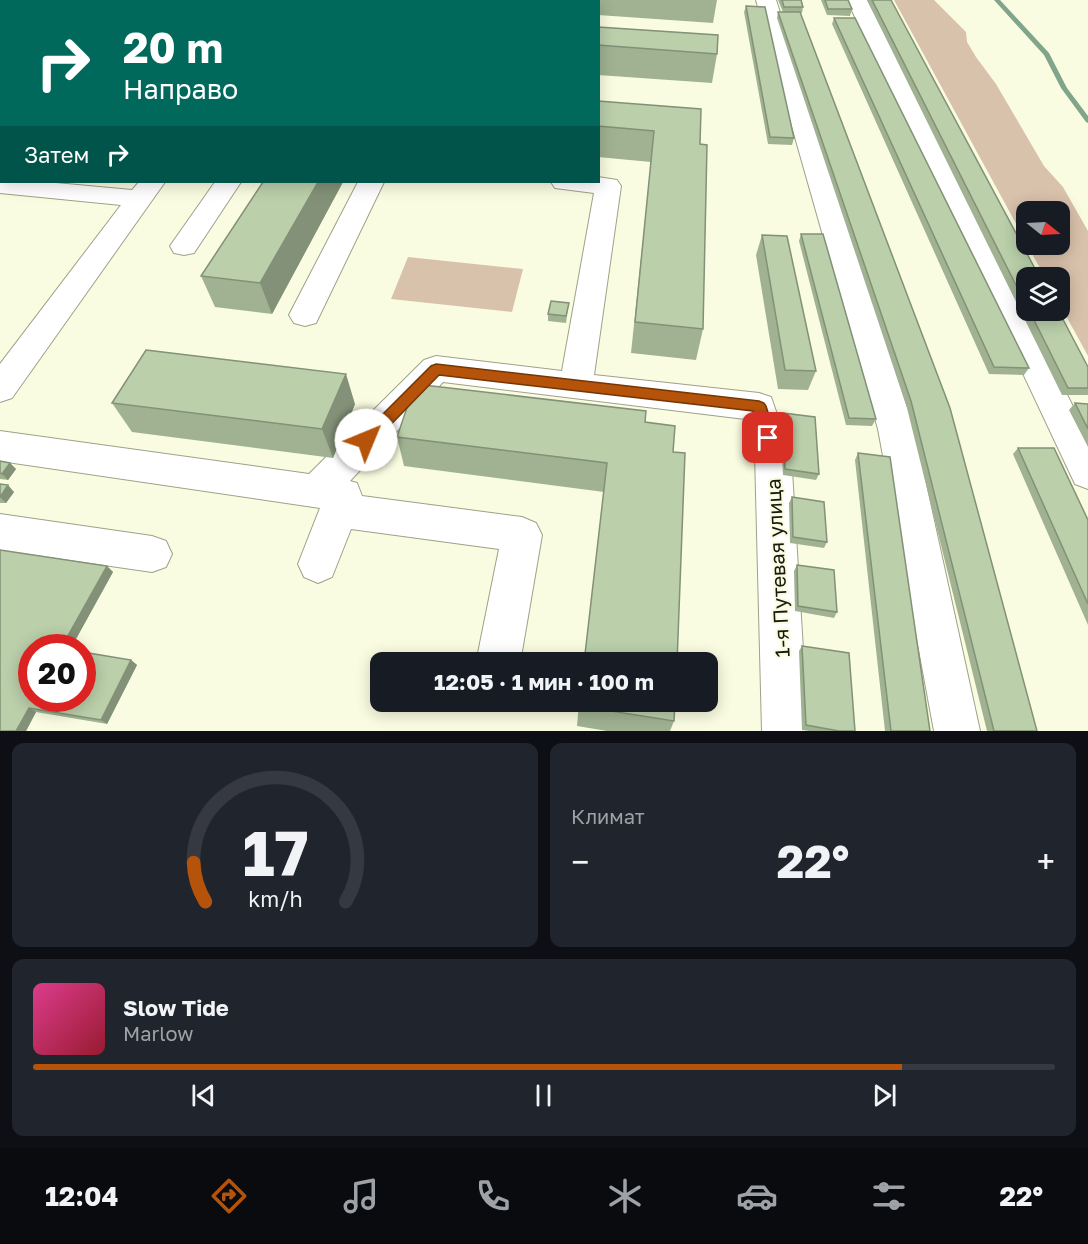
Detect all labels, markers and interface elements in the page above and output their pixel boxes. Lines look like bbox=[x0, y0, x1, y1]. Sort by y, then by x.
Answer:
text: 20 m bbox=[123, 22, 223, 72]
icon: right bbox=[24, 24, 102, 102]
text: Направо bbox=[123, 73, 238, 105]
icon: right bbox=[101, 138, 134, 171]
text: Затем bbox=[24, 141, 89, 168]
north arrow bbox=[1016, 201, 1070, 255]
map controls bbox=[1016, 201, 1070, 321]
button: layers bbox=[1016, 267, 1070, 321]
position arrow bbox=[334, 408, 398, 472]
pin bbox=[742, 412, 793, 463]
icon: arrive bbox=[751, 421, 784, 454]
street label: 1-я Путевая улица bbox=[760, 478, 794, 658]
speed limit sign: 20 bbox=[18, 634, 96, 712]
text: 12:05 · 1 мин · 100 m bbox=[434, 668, 654, 695]
text: Климат bbox=[571, 804, 645, 828]
text: 17 bbox=[242, 815, 308, 890]
text: 22° bbox=[777, 834, 849, 888]
text: − bbox=[571, 842, 589, 881]
text: + bbox=[1037, 842, 1055, 881]
text: km/h bbox=[248, 886, 302, 912]
text: Slow Tide bbox=[123, 994, 229, 1021]
text: Marlow bbox=[123, 1021, 194, 1045]
icon: previous bbox=[187, 1079, 220, 1112]
icon: pause bbox=[527, 1079, 560, 1112]
icon: next bbox=[868, 1079, 901, 1112]
icon: directions bbox=[208, 1175, 250, 1217]
icon: music bbox=[340, 1175, 382, 1217]
icon: phone bbox=[472, 1175, 514, 1217]
icon: climate bbox=[604, 1175, 646, 1217]
icon: car bbox=[736, 1175, 778, 1217]
icon: filters bbox=[868, 1175, 910, 1217]
text: 12:04 bbox=[45, 1180, 118, 1212]
text: 22° bbox=[1000, 1180, 1043, 1212]

